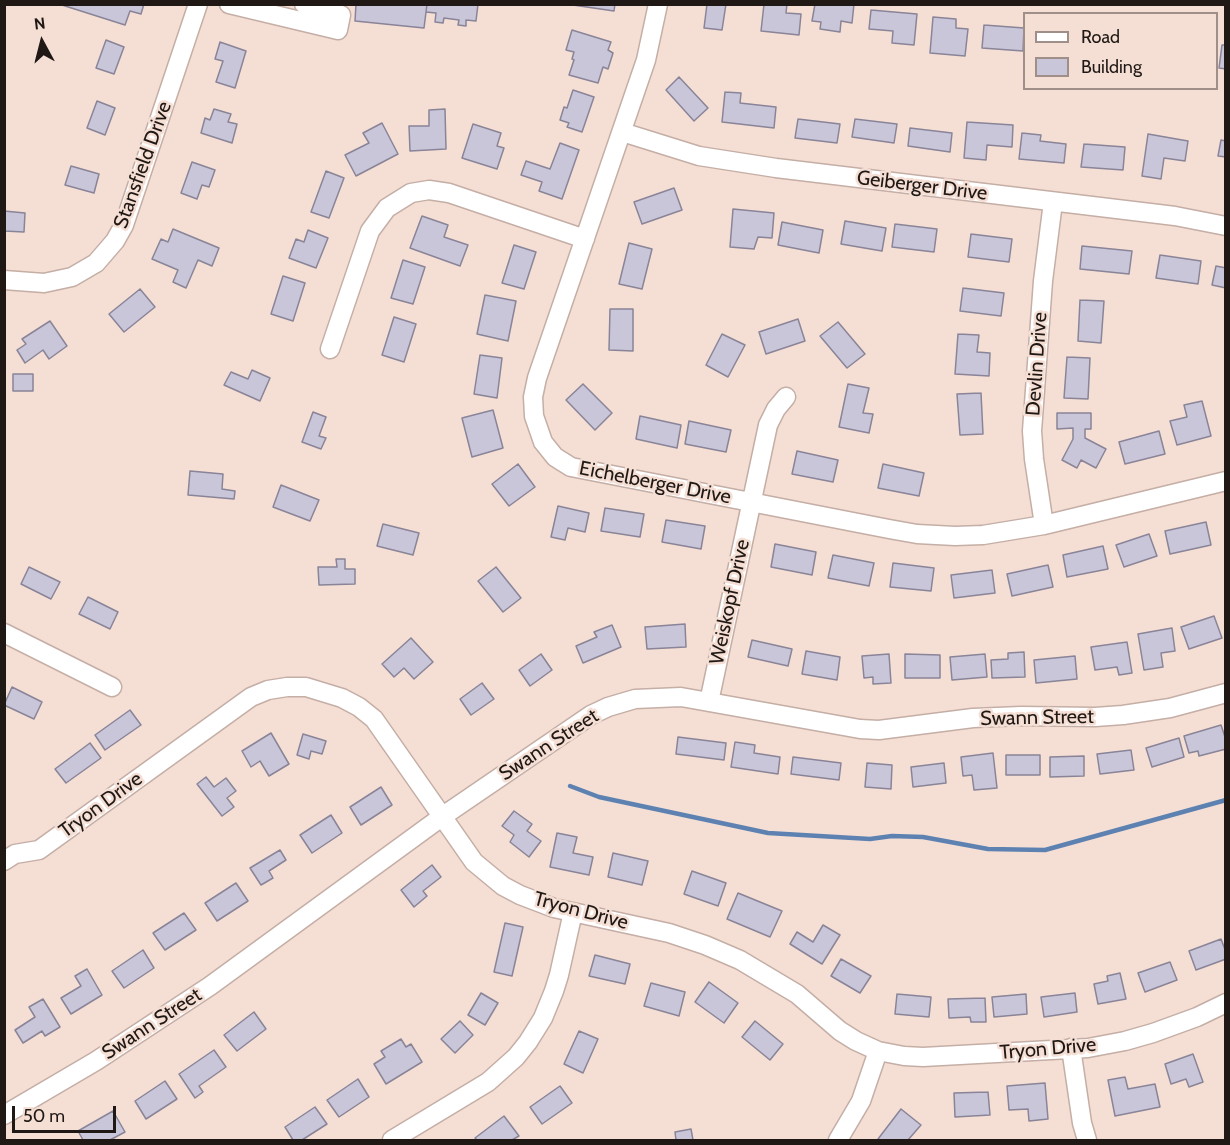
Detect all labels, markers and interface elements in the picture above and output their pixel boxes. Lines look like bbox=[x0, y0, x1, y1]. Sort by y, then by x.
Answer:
north arrow bbox=[12, 12, 72, 72]
legend bbox=[1023, 12, 1218, 90]
text: N bbox=[33, 14, 47, 34]
text: Road bbox=[1081, 26, 1120, 48]
text: Building bbox=[1081, 56, 1142, 78]
street label: Stansfield Drive bbox=[109, 98, 177, 232]
street label: Geiberger Drive bbox=[855, 166, 989, 206]
street label: Devlin Drive bbox=[1021, 311, 1053, 417]
street label: Eichelberger Drive bbox=[577, 457, 733, 509]
street label: Weiskopf Drive bbox=[705, 537, 755, 667]
street label: Swann Street bbox=[495, 704, 603, 786]
street label: Swann Street bbox=[980, 705, 1094, 731]
street label: Tryon Drive bbox=[55, 767, 147, 843]
street label: Tryon Drive bbox=[531, 887, 631, 935]
street label: Swann Street bbox=[98, 983, 206, 1065]
street label: Tryon Drive bbox=[999, 1033, 1097, 1065]
scale bar bbox=[15, 1094, 118, 1132]
text: 50 m bbox=[23, 1105, 65, 1127]

